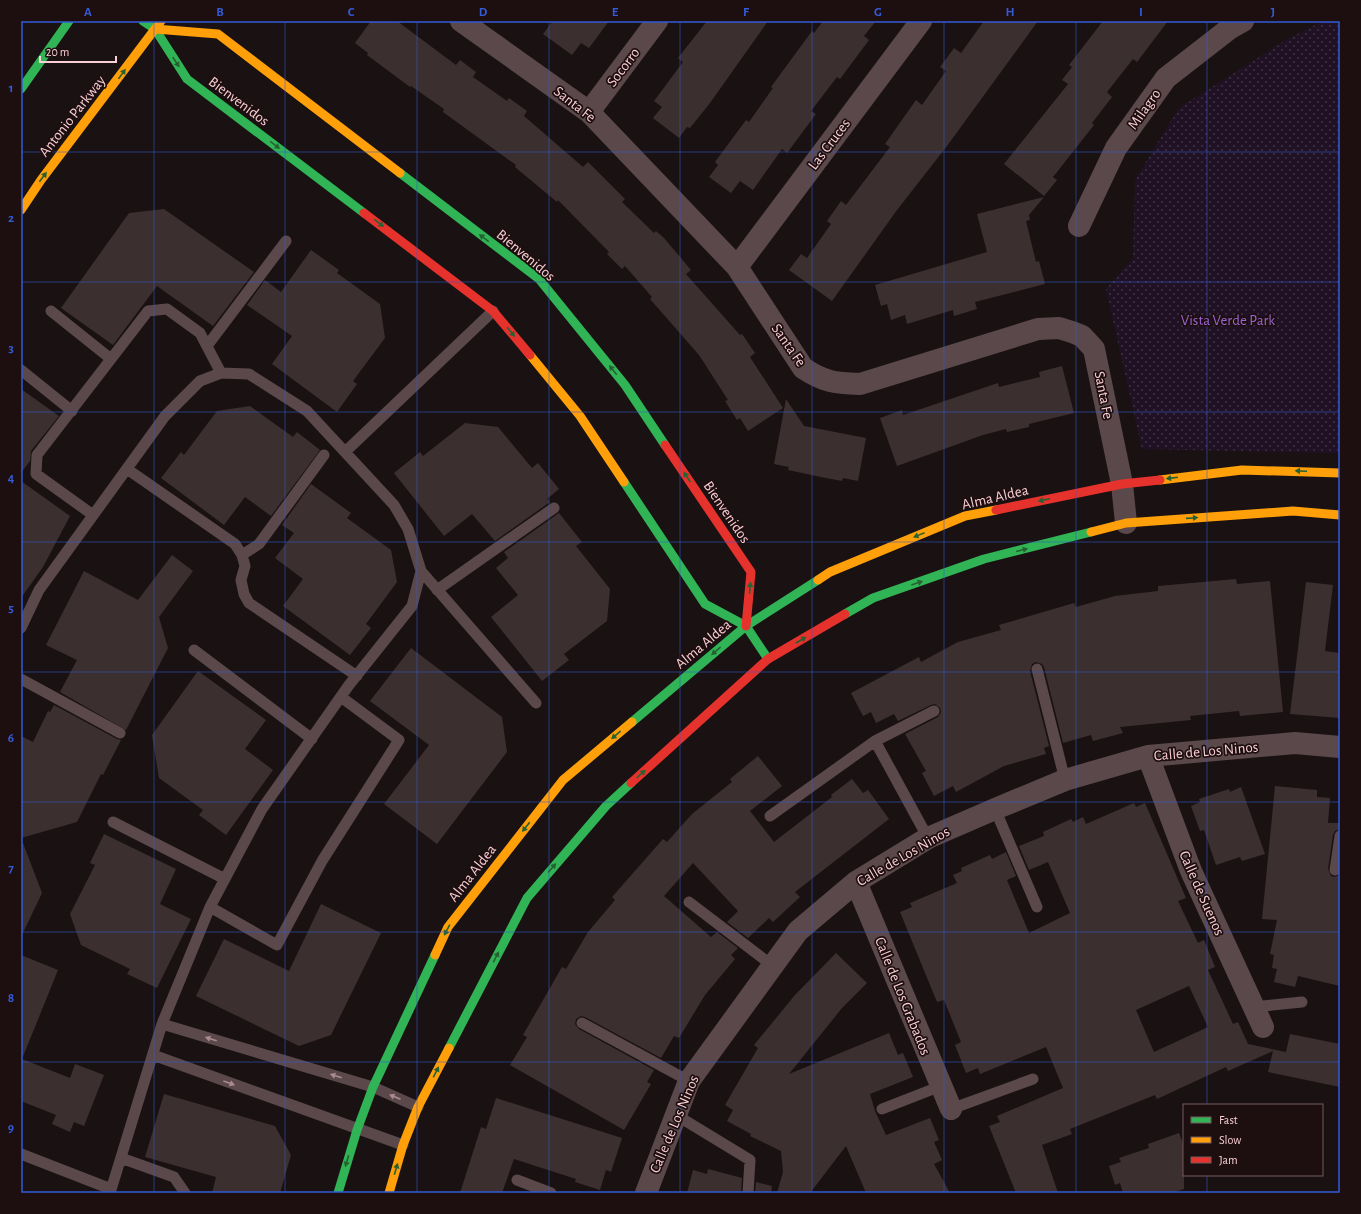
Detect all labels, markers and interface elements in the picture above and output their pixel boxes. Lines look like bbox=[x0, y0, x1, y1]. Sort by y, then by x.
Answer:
text: A bbox=[84, 6, 92, 19]
text: B bbox=[216, 6, 224, 19]
text: C bbox=[348, 6, 355, 19]
text: D bbox=[479, 6, 488, 19]
text: E bbox=[612, 6, 619, 19]
text: F bbox=[743, 6, 750, 19]
text: G bbox=[874, 6, 882, 19]
text: H bbox=[1005, 6, 1015, 19]
text: I bbox=[1139, 6, 1143, 19]
text: J bbox=[1271, 6, 1275, 19]
scale bar bbox=[40, 38, 116, 64]
street label: Socorro bbox=[604, 45, 643, 89]
text: 20 m bbox=[46, 46, 69, 58]
one-way arrow bbox=[172, 57, 180, 67]
one-way arrow bbox=[118, 69, 126, 80]
street label: Antonio Parkway bbox=[36, 73, 109, 160]
street label: Bienvenidos bbox=[206, 74, 272, 129]
text: 1 bbox=[9, 82, 13, 95]
street label: Santa Fe bbox=[551, 84, 598, 125]
street label: Milagro bbox=[1125, 86, 1164, 132]
street label: Las Cruces bbox=[806, 116, 853, 173]
one-way arrow bbox=[269, 141, 280, 149]
one-way arrow bbox=[39, 172, 47, 183]
text: 2 bbox=[8, 212, 14, 225]
one-way arrow bbox=[373, 219, 384, 227]
street label: Bienvenidos bbox=[494, 227, 558, 284]
one-way arrow bbox=[479, 233, 490, 242]
park label: Vista Verde Park bbox=[1181, 313, 1275, 328]
street label: Santa Fe bbox=[769, 321, 809, 369]
one-way arrow bbox=[506, 327, 515, 338]
text: 3 bbox=[8, 342, 14, 355]
one-way arrow bbox=[609, 365, 618, 376]
street label: Santa Fe bbox=[1092, 370, 1116, 420]
one-way arrow bbox=[1295, 468, 1307, 475]
text: 4 bbox=[8, 472, 15, 485]
one-way arrow bbox=[683, 472, 691, 482]
one-way arrow bbox=[1166, 475, 1178, 481]
street label: Bienvenidos bbox=[700, 479, 753, 546]
street label: Alma Aldea bbox=[960, 483, 1030, 512]
one-way arrow bbox=[1037, 498, 1050, 504]
one-way arrow bbox=[1186, 515, 1198, 522]
one-way arrow bbox=[912, 533, 924, 539]
one-way arrow bbox=[1016, 546, 1028, 552]
one-way arrow bbox=[912, 579, 924, 585]
one-way arrow bbox=[746, 581, 753, 594]
text: 5 bbox=[8, 602, 14, 615]
street label: Alma Aldea bbox=[673, 617, 734, 672]
one-way arrow bbox=[795, 636, 807, 643]
one-way arrow bbox=[711, 647, 721, 656]
one-way arrow bbox=[611, 730, 622, 739]
text: 6 bbox=[8, 732, 14, 745]
street label: Calle de Los Ninos bbox=[1153, 739, 1259, 764]
one-way arrow bbox=[636, 769, 646, 778]
one-way arrow bbox=[522, 822, 530, 833]
street label: Calle de Los Ninos bbox=[854, 824, 952, 889]
street label: Alma Aldea bbox=[446, 842, 499, 905]
street label: Calle de Suenos bbox=[1176, 849, 1227, 938]
text: 7 bbox=[8, 862, 14, 875]
one-way arrow bbox=[548, 863, 557, 873]
one-way arrow bbox=[444, 925, 450, 936]
street label: Calle de Los Grabados bbox=[872, 935, 933, 1057]
one-way arrow bbox=[493, 951, 499, 963]
text: 8 bbox=[8, 992, 14, 1005]
one-way arrow bbox=[205, 1036, 217, 1042]
one-way arrow bbox=[433, 1067, 439, 1078]
one-way arrow bbox=[329, 1073, 341, 1079]
street label: Calle de Los Ninos bbox=[647, 1073, 702, 1175]
one-way arrow bbox=[224, 1080, 236, 1086]
one-way arrow bbox=[390, 1094, 401, 1100]
legend bbox=[1183, 1104, 1323, 1176]
text: Fast bbox=[1219, 1114, 1238, 1126]
text: 9 bbox=[8, 1122, 14, 1135]
text: Slow bbox=[1219, 1134, 1241, 1146]
text: Jam bbox=[1219, 1154, 1238, 1166]
one-way arrow bbox=[344, 1156, 350, 1168]
one-way arrow bbox=[393, 1163, 399, 1175]

